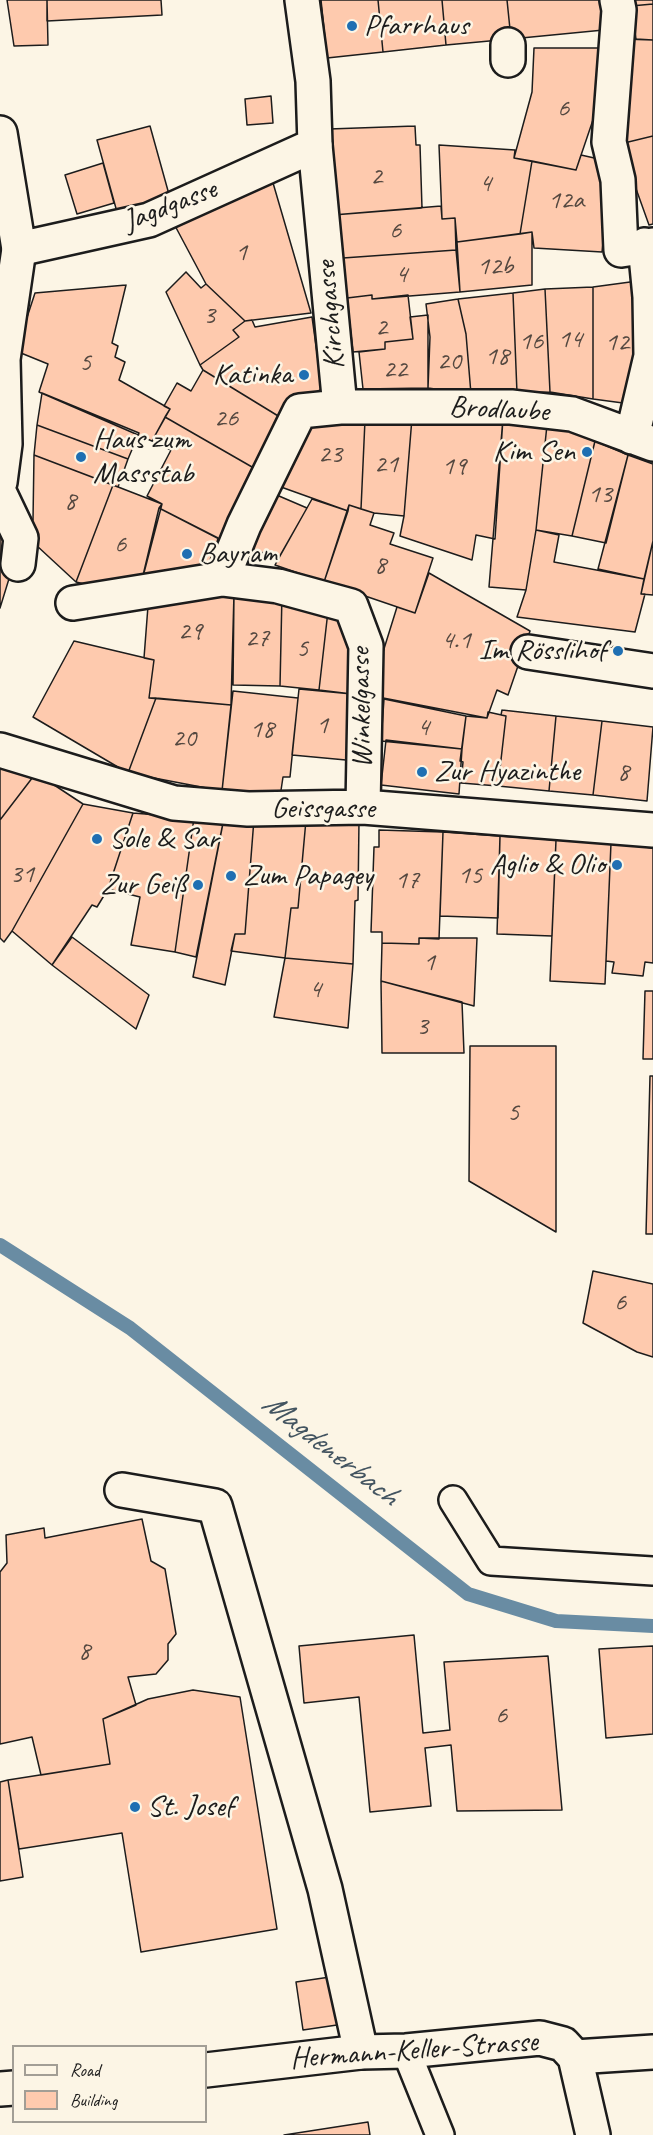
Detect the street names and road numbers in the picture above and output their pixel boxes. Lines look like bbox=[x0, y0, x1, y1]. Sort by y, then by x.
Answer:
street label: Jagdgasse bbox=[118, 172, 222, 240]
street label: Kirchgasse bbox=[308, 259, 354, 371]
street label: Brodlaube bbox=[448, 389, 550, 431]
street label: Winkelgasse bbox=[343, 647, 381, 769]
street label: Geissgasse bbox=[271, 791, 375, 827]
street label: Hermann-Keller-Strasse bbox=[289, 2024, 539, 2078]

